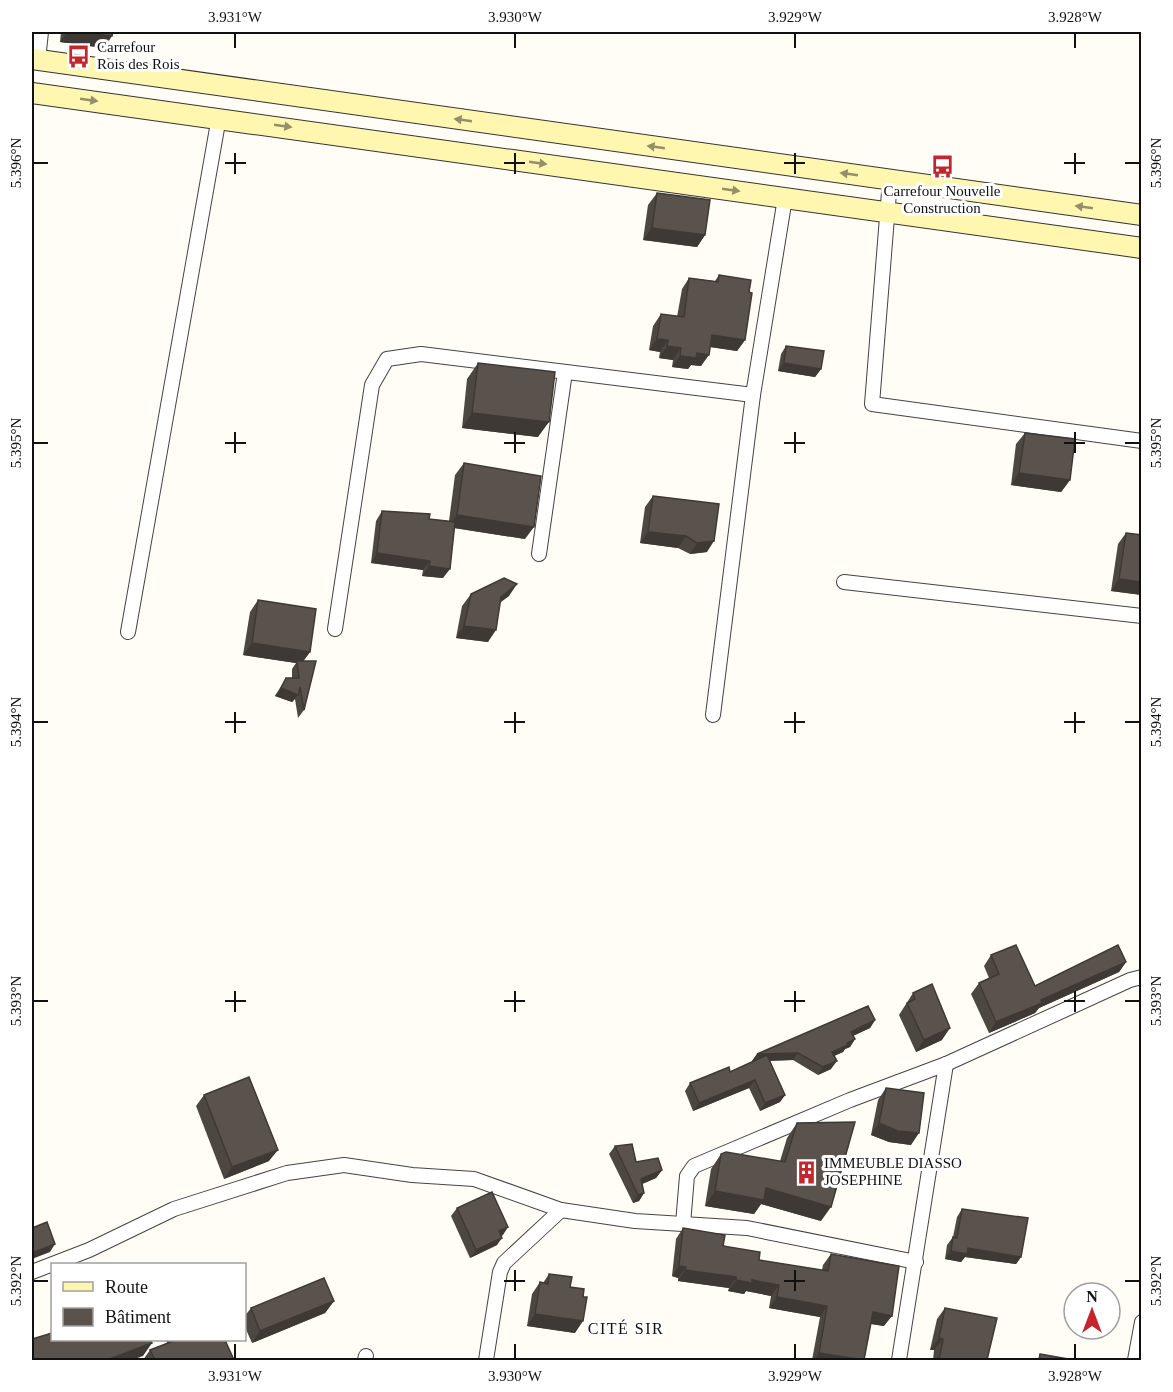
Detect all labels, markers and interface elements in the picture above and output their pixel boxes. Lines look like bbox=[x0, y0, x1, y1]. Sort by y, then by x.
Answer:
text: 3.931°W bbox=[208, 9, 263, 25]
text: 3.930°W bbox=[488, 9, 543, 25]
text: 3.929°W bbox=[768, 9, 823, 25]
text: 3.928°W bbox=[1048, 9, 1103, 25]
place label: Carrefour Rois des Rois bbox=[97, 39, 180, 72]
bus stop icon: Carrefour Rois des Rois bbox=[66, 43, 92, 69]
one-way arrow bbox=[80, 96, 99, 105]
one-way arrow bbox=[453, 115, 472, 125]
one-way arrow bbox=[273, 122, 292, 131]
text: 5.396°N bbox=[8, 138, 24, 188]
text: 5.396°N bbox=[1148, 138, 1164, 188]
one-way arrow bbox=[646, 143, 665, 152]
bus stop icon: Carrefour Nouvelle Construction bbox=[929, 154, 955, 180]
one-way arrow bbox=[529, 158, 548, 167]
one-way arrow bbox=[839, 170, 858, 179]
place label: Carrefour Nouvelle Construction bbox=[883, 183, 1001, 216]
one-way arrow bbox=[722, 186, 741, 195]
one-way arrow bbox=[1074, 203, 1093, 212]
text: 5.395°N bbox=[8, 418, 24, 468]
text: 5.395°N bbox=[1148, 418, 1164, 468]
text: 5.394°N bbox=[8, 697, 24, 747]
text: 5.394°N bbox=[1148, 697, 1164, 747]
text: 5.393°N bbox=[8, 976, 24, 1026]
text: 5.393°N bbox=[1148, 976, 1164, 1026]
place label: IMMEUBLE DIASSO JOSEPHINE bbox=[824, 1155, 962, 1188]
building icon: IMMEUBLE DIASSO JOSEPHINE bbox=[793, 1159, 819, 1185]
text: 5.392°N bbox=[8, 1256, 24, 1306]
text: 5.392°N bbox=[1148, 1256, 1164, 1306]
legend bbox=[51, 1263, 246, 1341]
text: Route bbox=[105, 1277, 148, 1297]
north arrow bbox=[1062, 1281, 1122, 1341]
text: N bbox=[1086, 1288, 1098, 1305]
text: Bâtiment bbox=[105, 1307, 171, 1327]
district label: CITÉ SIR bbox=[588, 1319, 664, 1337]
text: 3.931°W bbox=[208, 1368, 263, 1384]
text: 3.930°W bbox=[488, 1368, 543, 1384]
text: 3.929°W bbox=[768, 1368, 823, 1384]
text: 3.928°W bbox=[1048, 1368, 1103, 1384]

